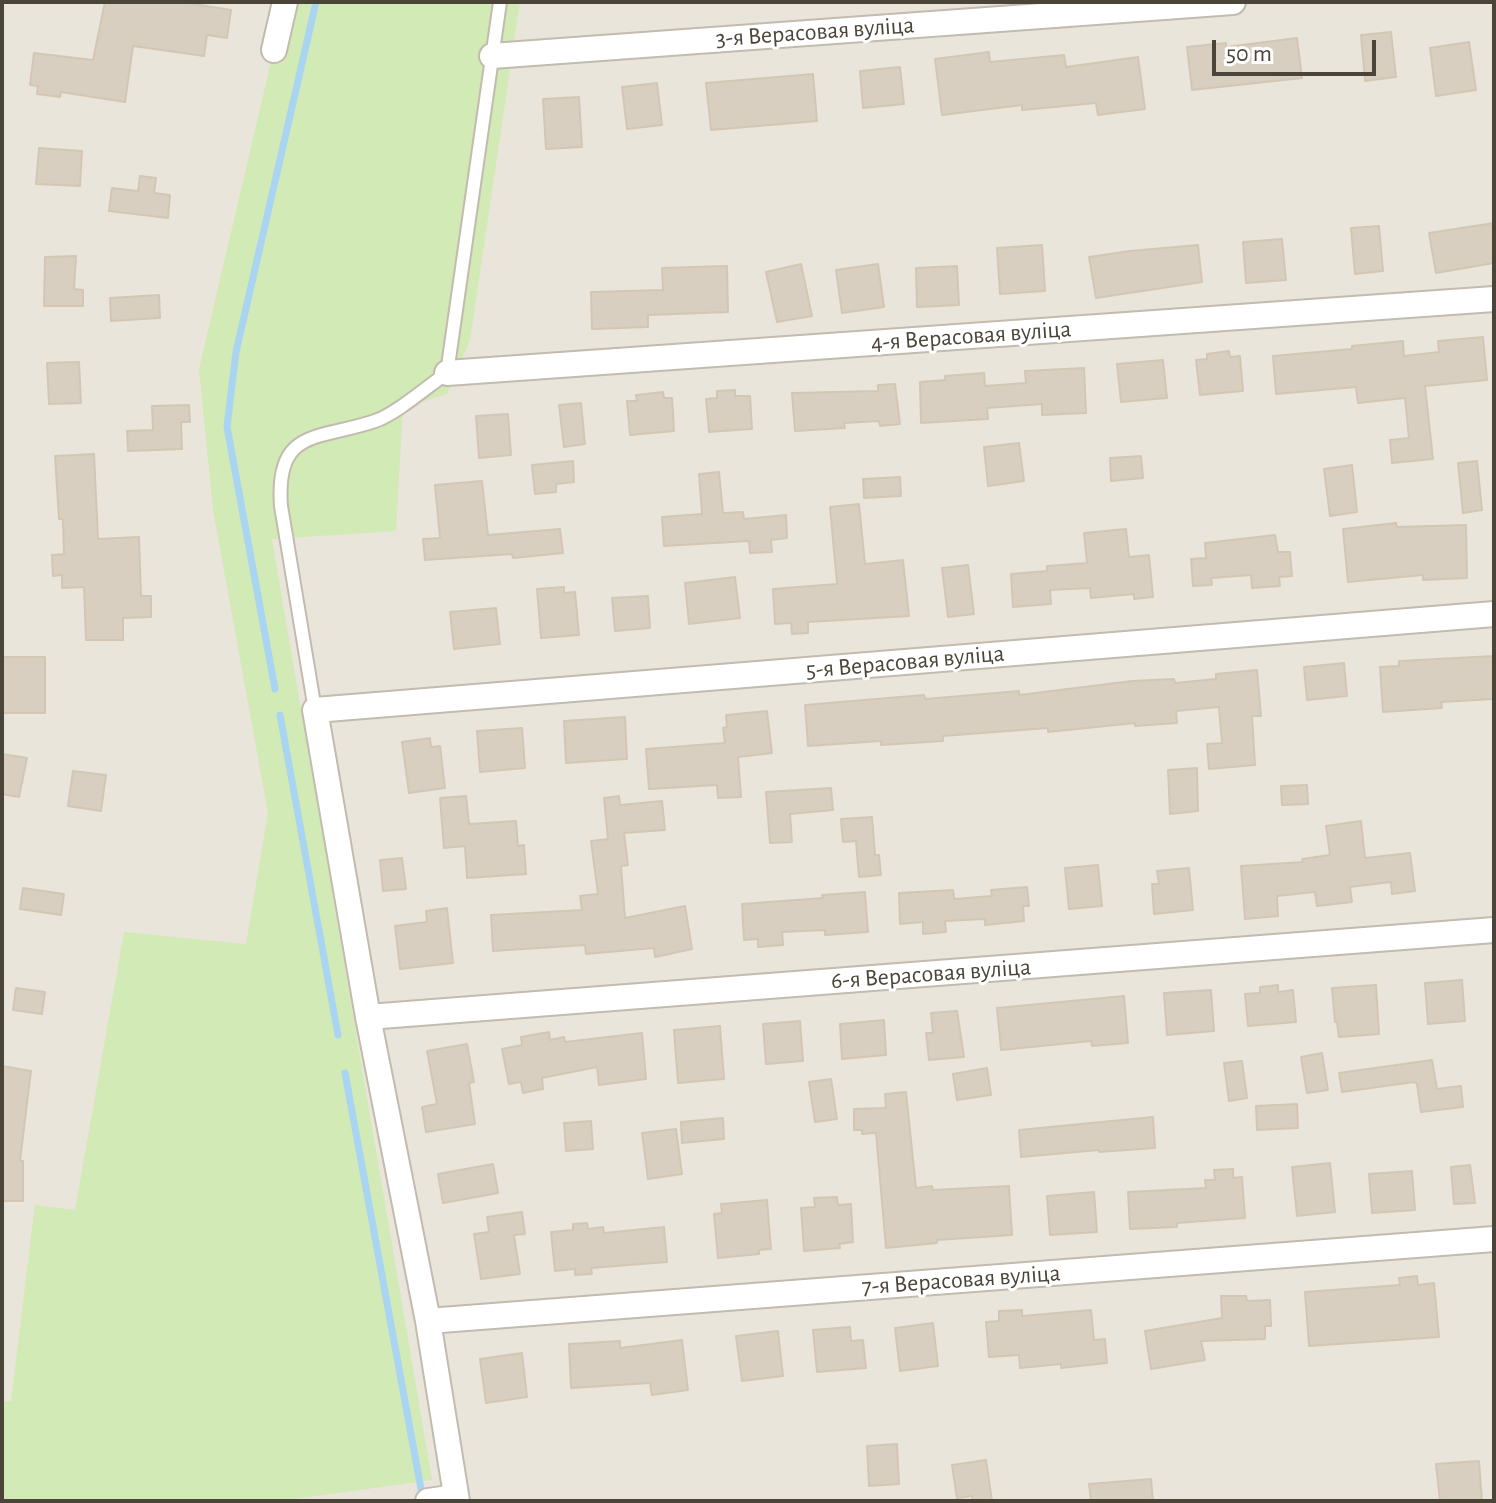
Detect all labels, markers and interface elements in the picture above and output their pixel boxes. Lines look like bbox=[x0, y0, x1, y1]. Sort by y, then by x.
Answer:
street label: 3-я Верасовая вуліца bbox=[715, 11, 915, 53]
scale bar bbox=[1216, 24, 1380, 74]
text: 50 m bbox=[1226, 42, 1272, 66]
street label: 4-я Верасовая вуліца bbox=[870, 315, 1072, 357]
street label: 5-я Верасовая вуліца bbox=[805, 639, 1005, 685]
street label: 6-я Верасовая вуліца bbox=[830, 953, 1032, 995]
street label: 7-я Верасовая вуліца bbox=[861, 1259, 1061, 1301]

